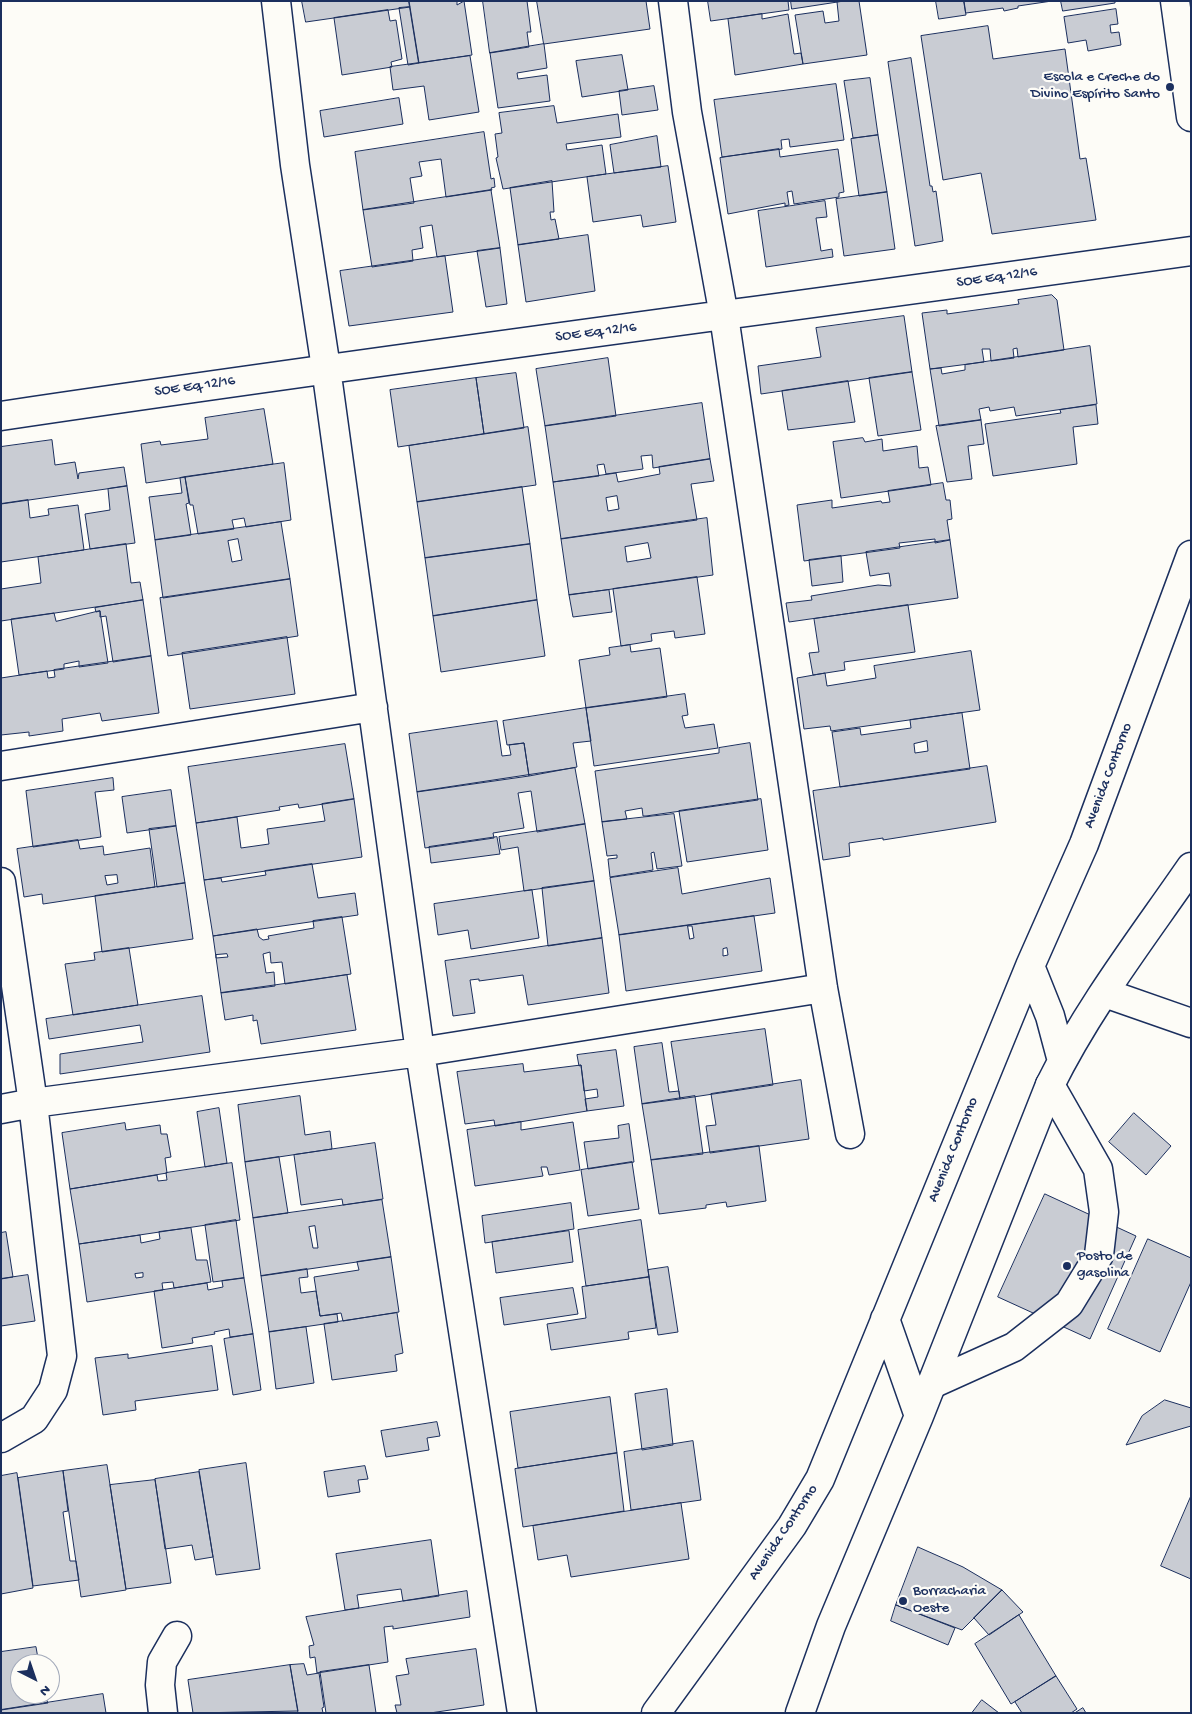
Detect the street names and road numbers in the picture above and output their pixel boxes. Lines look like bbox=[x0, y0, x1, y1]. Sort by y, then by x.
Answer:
street label: SOE Eq 12/16 bbox=[955, 263, 1039, 293]
street label: SOE Eq 12/16 bbox=[554, 319, 638, 347]
street label: SOE Eq 12/16 bbox=[153, 372, 237, 402]
street label: Avenida Contorno bbox=[1081, 721, 1137, 831]
street label: Avenida Contorno bbox=[925, 1095, 983, 1205]
street label: Avenida Contorno bbox=[745, 1482, 823, 1584]

